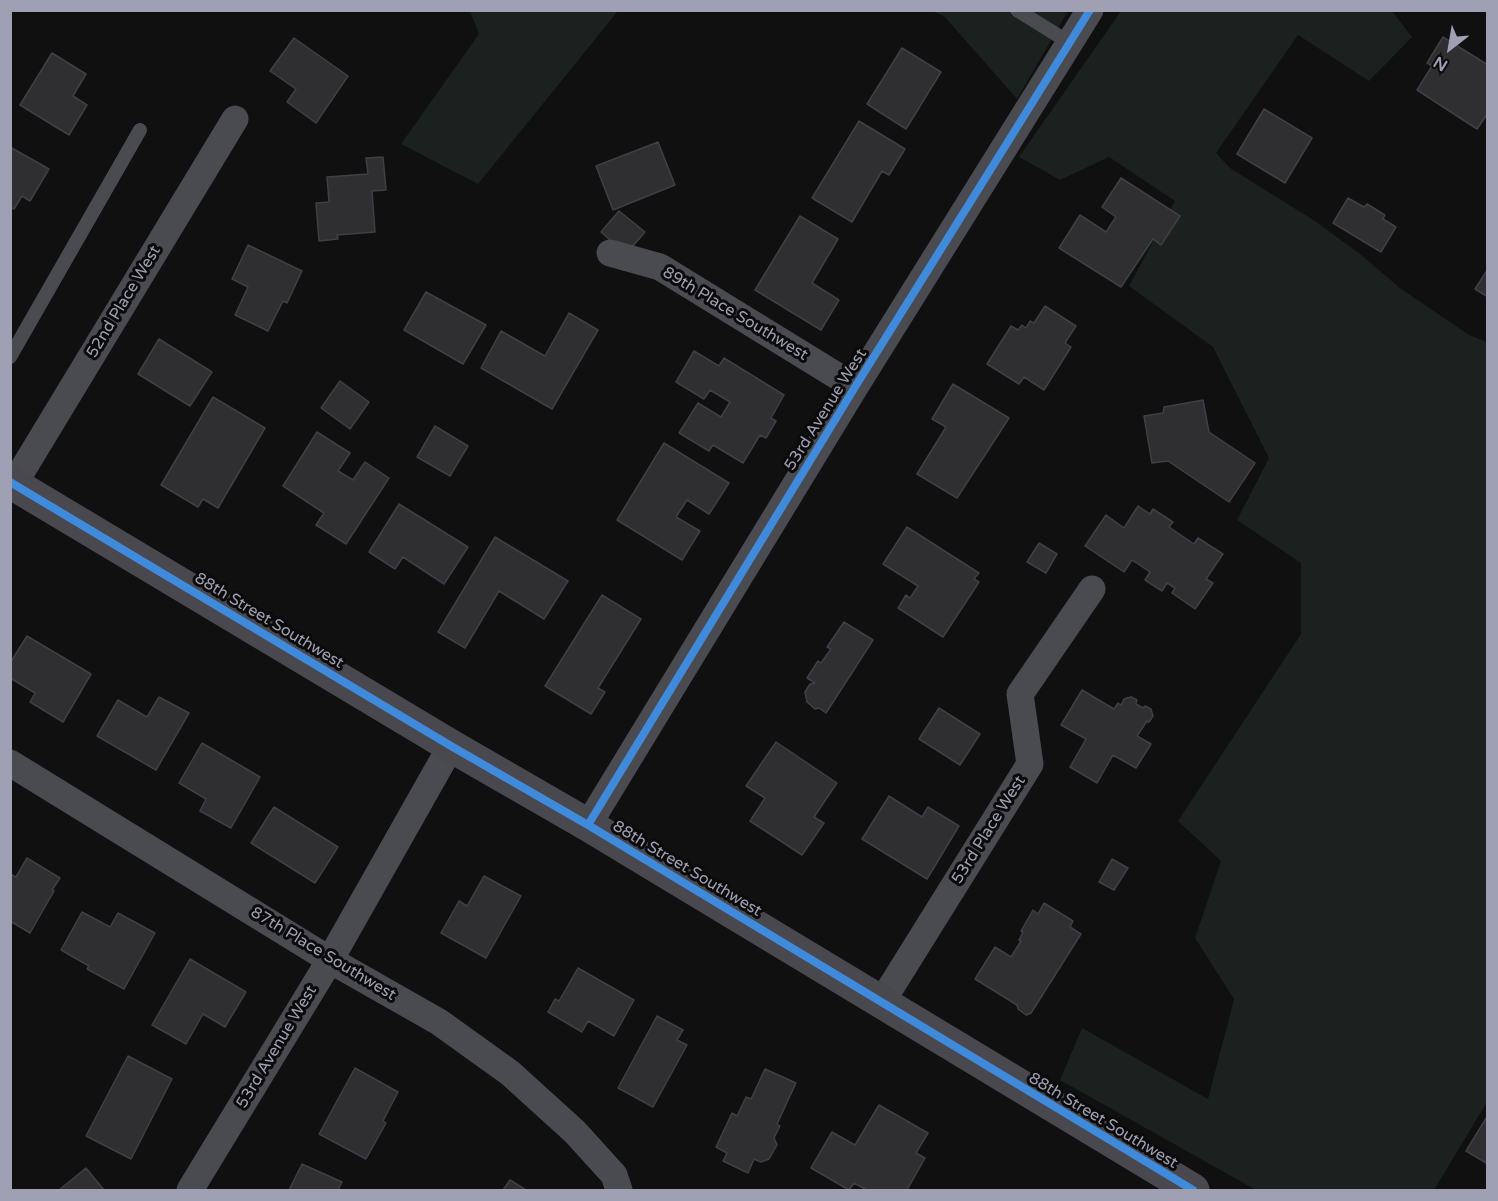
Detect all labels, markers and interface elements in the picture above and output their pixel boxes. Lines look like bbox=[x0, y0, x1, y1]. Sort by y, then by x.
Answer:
north arrow bbox=[1420, 18, 1480, 78]
text: N bbox=[1430, 52, 1451, 75]
street label: 52nd Place West bbox=[83, 242, 165, 362]
street label: 89th Place Southwest bbox=[659, 263, 811, 365]
street label: 53rd Avenue West bbox=[781, 346, 871, 474]
street label: 88th Street Southwest bbox=[191, 569, 347, 673]
street label: 53rd Place West bbox=[948, 772, 1030, 888]
street label: 88th Street Southwest bbox=[609, 817, 765, 921]
street label: 87th Place Southwest bbox=[247, 903, 399, 1005]
street label: 53rd Avenue West bbox=[233, 982, 321, 1112]
street label: 88th Street Southwest bbox=[1025, 1069, 1181, 1173]

